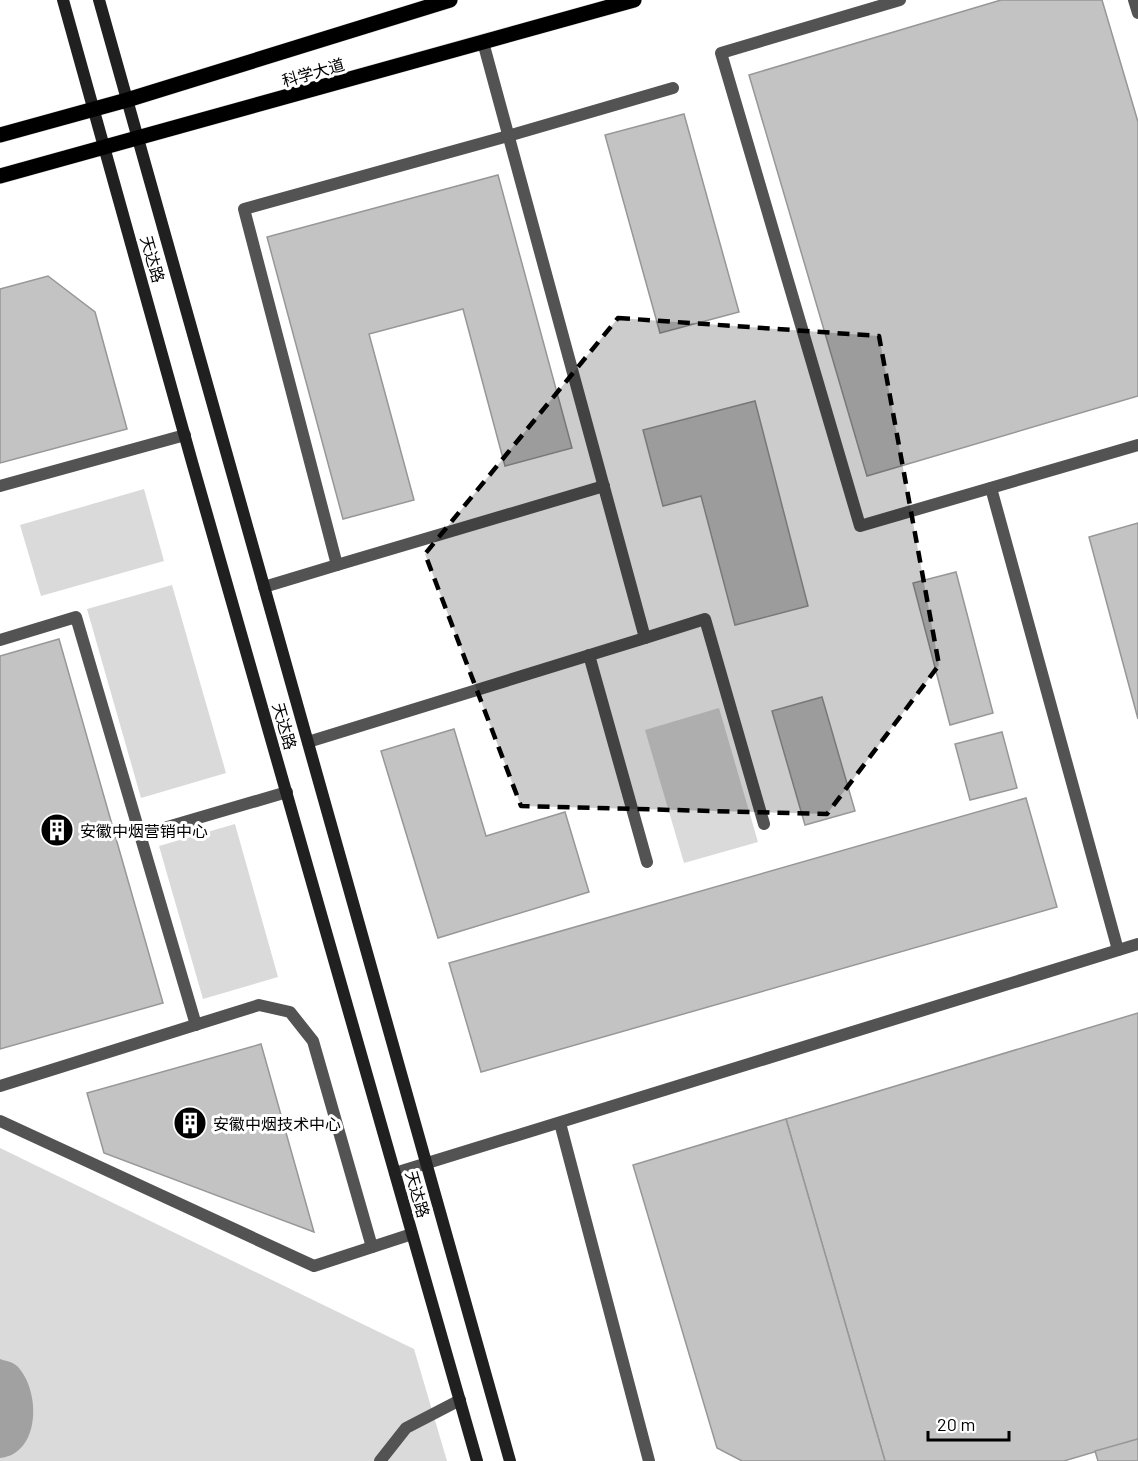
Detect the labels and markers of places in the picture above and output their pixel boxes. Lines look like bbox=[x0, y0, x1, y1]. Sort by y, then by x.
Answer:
building icon: 安徽中烟营销中心 bbox=[39, 812, 75, 848]
place label: 安徽中烟营销中心 bbox=[80, 821, 208, 840]
building icon: 安徽中烟技术中心 bbox=[172, 1105, 208, 1141]
place label: 安徽中烟技术中心 bbox=[213, 1114, 341, 1133]

